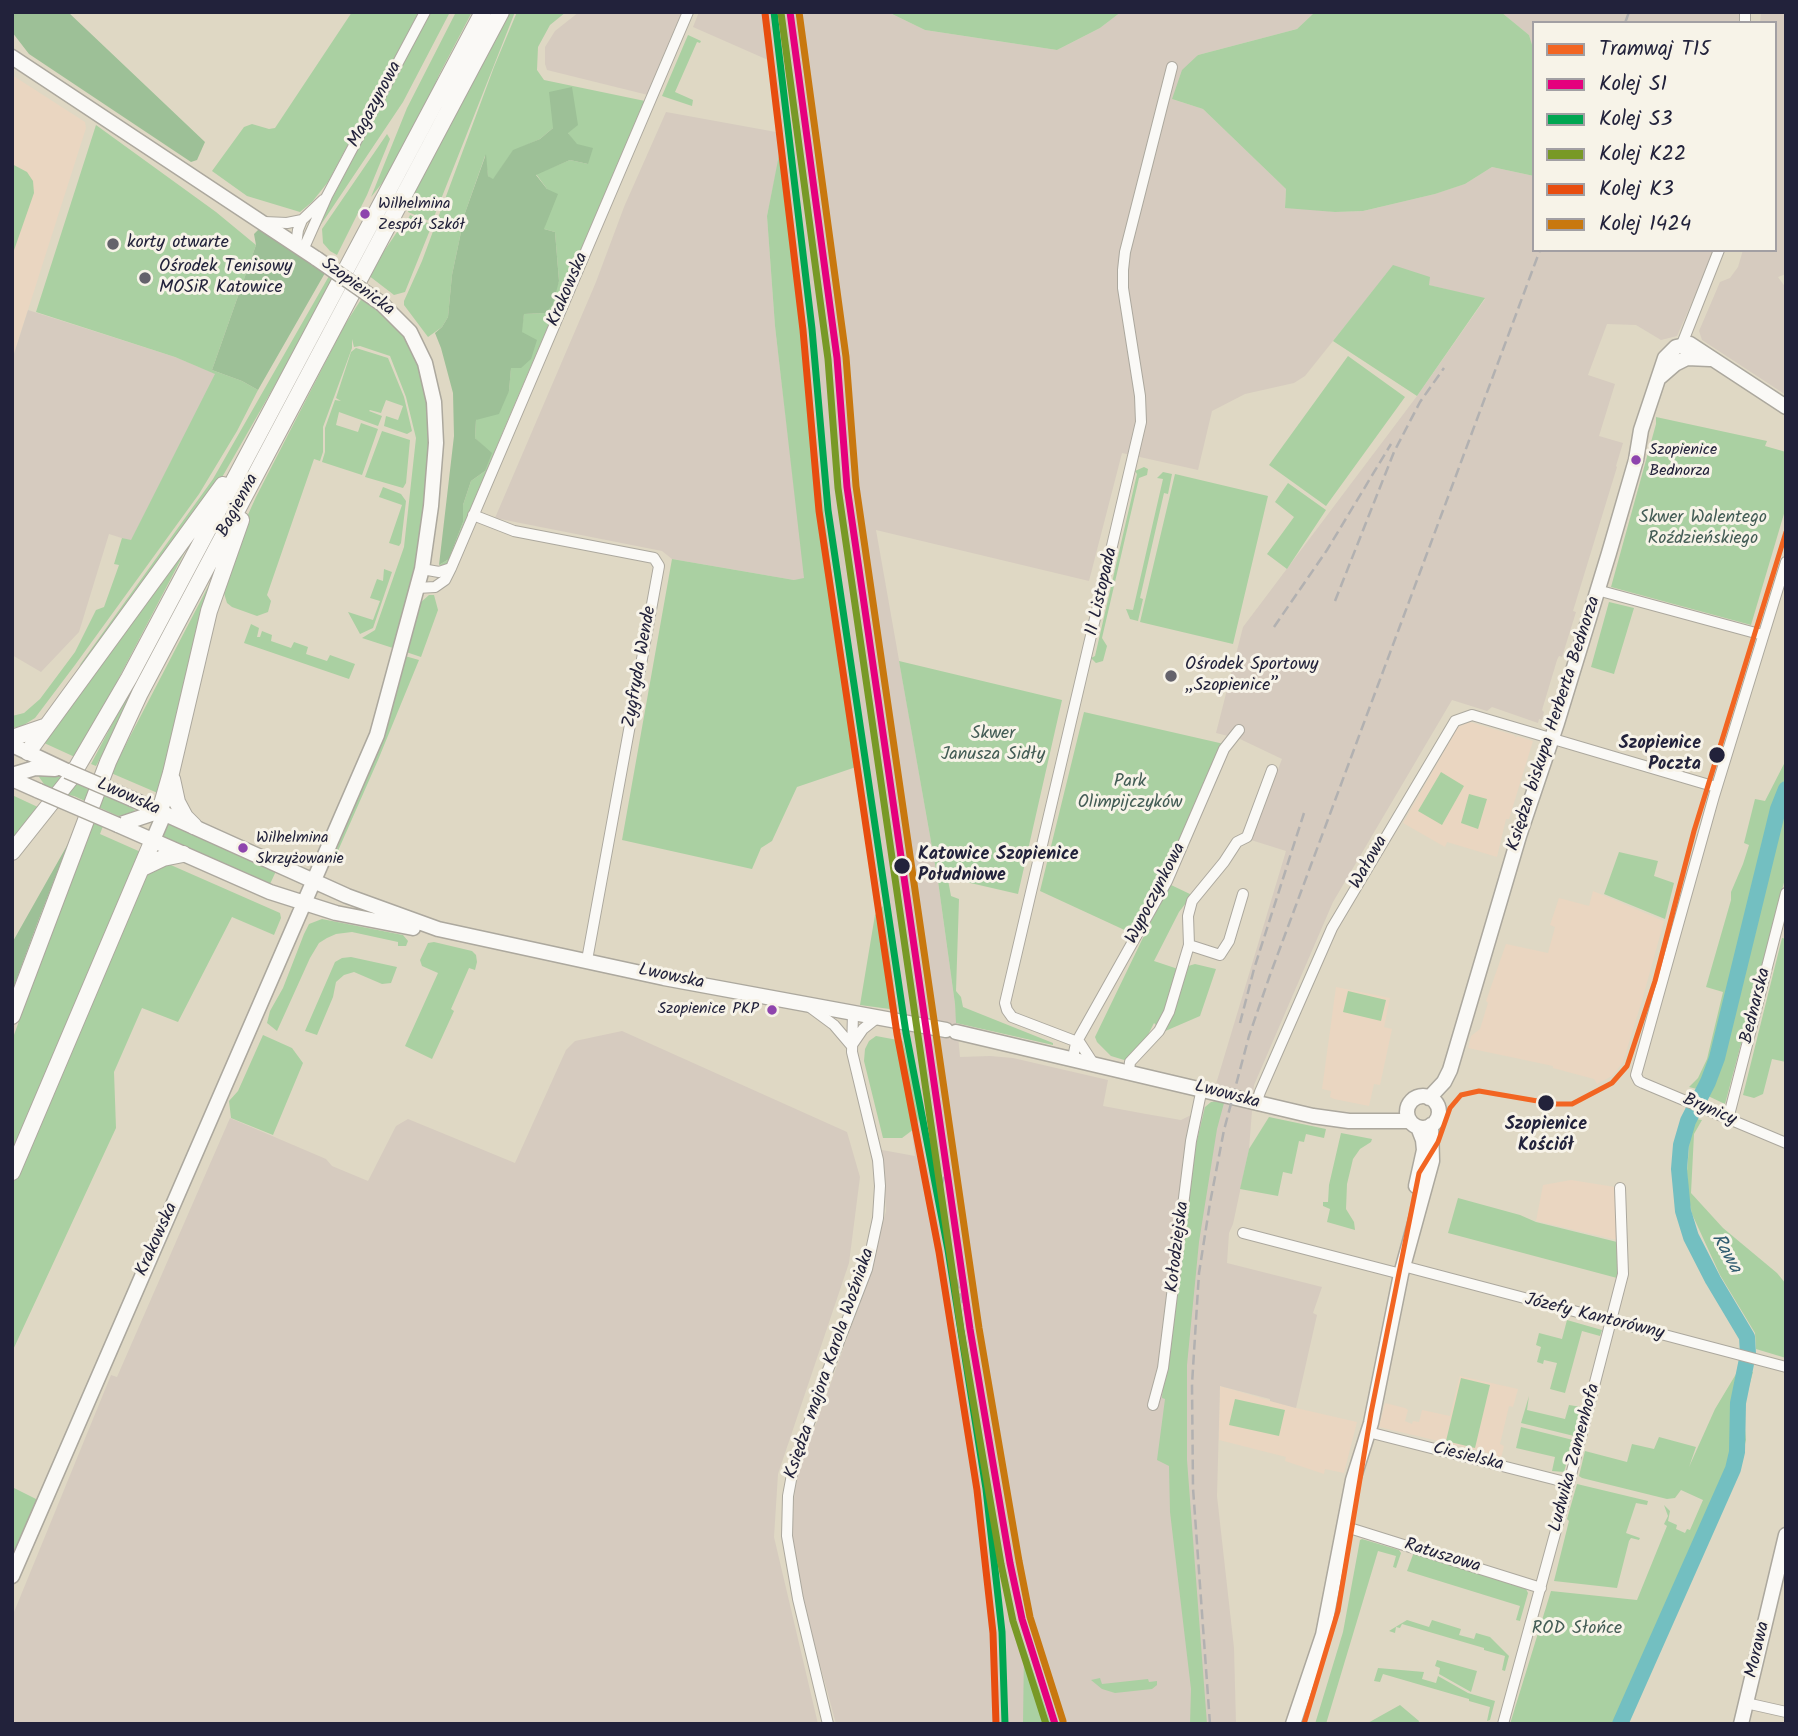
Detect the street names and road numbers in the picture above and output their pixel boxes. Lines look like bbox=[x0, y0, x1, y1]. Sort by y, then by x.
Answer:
street label: Magazynowa bbox=[344, 58, 408, 152]
street label: Krakowska bbox=[544, 250, 594, 330]
street label: Szopienicka bbox=[316, 254, 398, 322]
street label: Bagienna bbox=[213, 471, 265, 541]
street label: 11 Listopada bbox=[1082, 546, 1124, 638]
street label: Księdza biskupa Herberta Bednorza bbox=[1504, 594, 1606, 854]
street label: Zygfryda Wende bbox=[620, 605, 662, 729]
street label: Lwowska bbox=[93, 775, 163, 821]
street label: Wałowa bbox=[1346, 833, 1394, 893]
street label: Wypoczynkowa bbox=[1122, 840, 1192, 948]
street label: Lwowska bbox=[636, 960, 706, 996]
street label: Bednarska bbox=[1737, 966, 1777, 1046]
street label: Lwowska bbox=[1192, 1077, 1262, 1115]
street label: Brynicy bbox=[1679, 1090, 1739, 1132]
street label: Krakowska bbox=[132, 1200, 184, 1280]
street label: Kołodziejska bbox=[1163, 1200, 1195, 1294]
street label: Księdza majora Karola Woźniaka bbox=[781, 1246, 881, 1482]
street label: Józefy Kantorówny bbox=[1522, 1290, 1666, 1346]
street label: Ludwika Zamenhofa bbox=[1546, 1382, 1606, 1534]
street label: Ciesielska bbox=[1430, 1439, 1506, 1477]
street label: Ratuszowa bbox=[1401, 1535, 1483, 1579]
street label: Morawa bbox=[1742, 1620, 1776, 1680]

